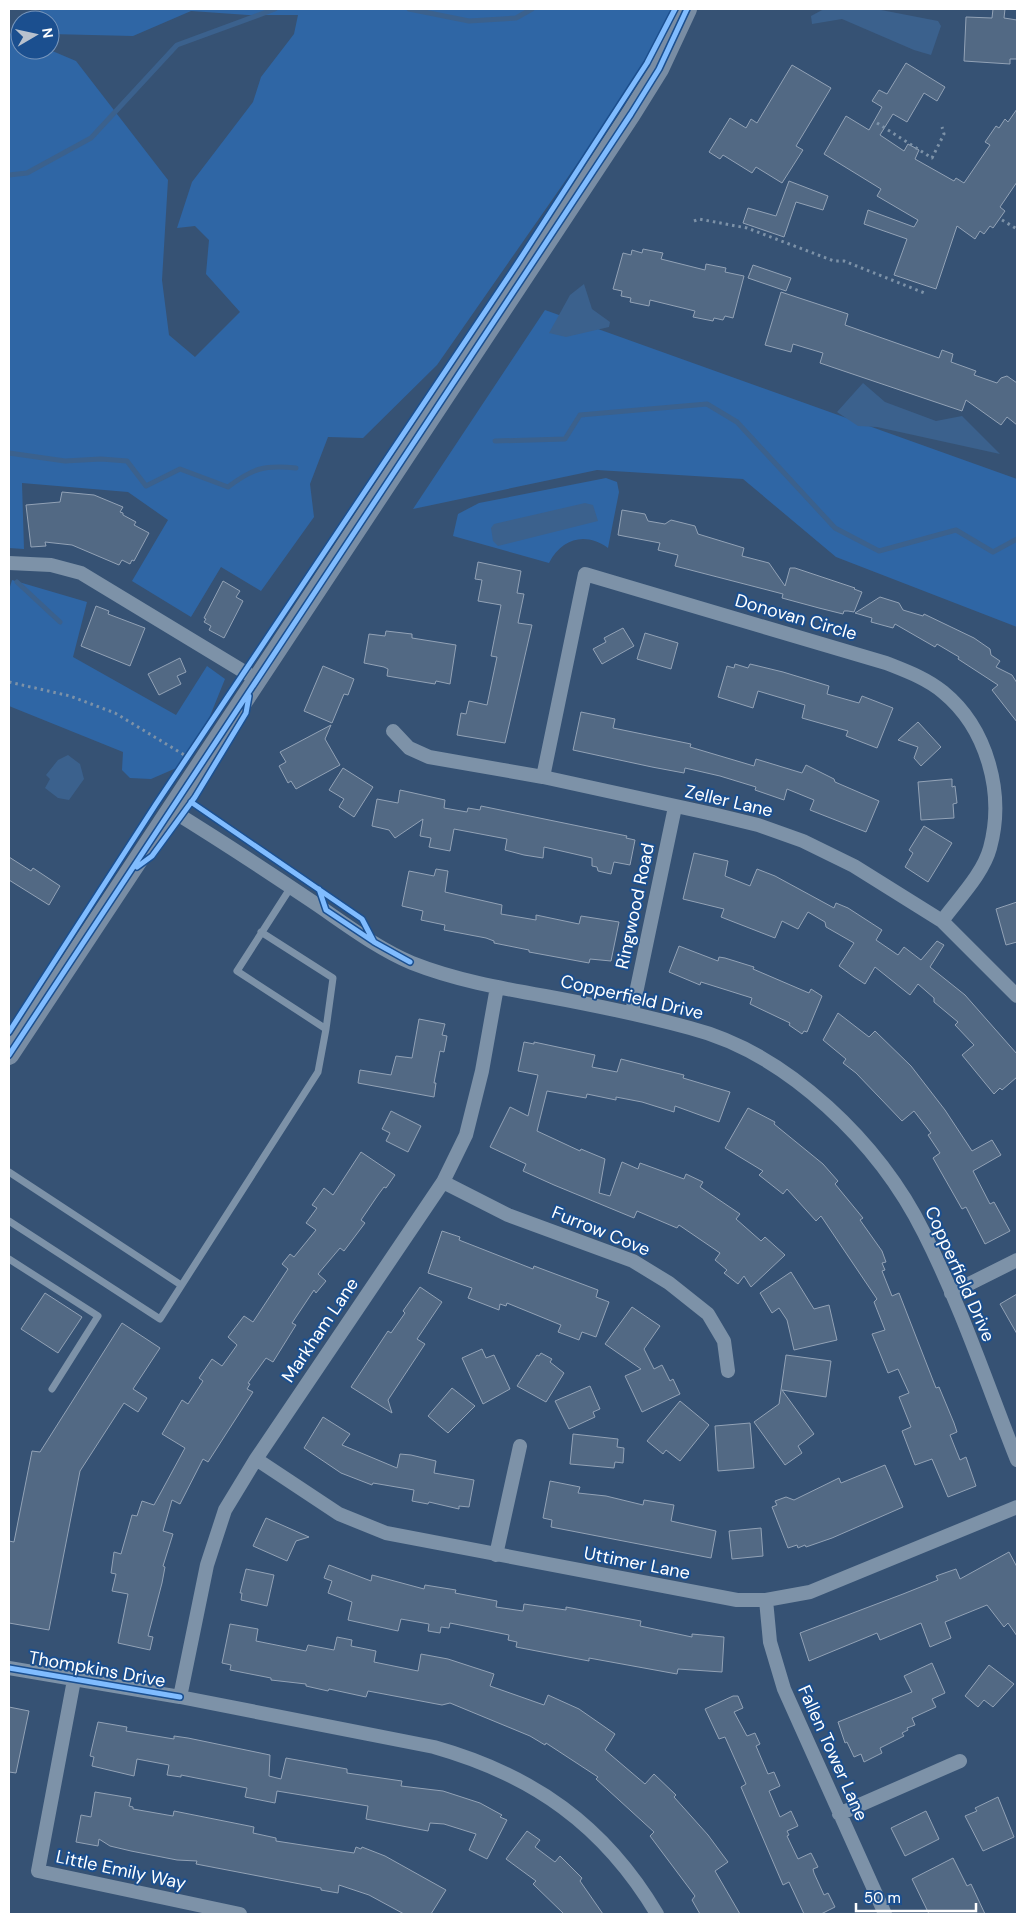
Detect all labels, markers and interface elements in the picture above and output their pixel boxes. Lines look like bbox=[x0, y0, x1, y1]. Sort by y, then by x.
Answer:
north arrow bbox=[10, 10, 60, 60]
text: N bbox=[38, 27, 58, 39]
street label: Donovan Circle bbox=[732, 588, 860, 646]
street label: Zeller Lane bbox=[683, 779, 775, 823]
street label: Ringwood Road bbox=[610, 841, 660, 971]
street label: Copperfield Drive bbox=[558, 969, 706, 1025]
street label: Furrow Cove bbox=[548, 1200, 654, 1262]
street label: Copperfield Drive bbox=[919, 1202, 1001, 1346]
street label: Markham Lane bbox=[276, 1273, 364, 1387]
street label: Uttimer Lane bbox=[582, 1541, 692, 1585]
street label: Thompkins Drive bbox=[27, 1645, 167, 1693]
street label: Fallen Tower Lane bbox=[792, 1681, 874, 1825]
street label: Little Emily Way bbox=[54, 1845, 188, 1895]
scale bar bbox=[856, 1880, 976, 1912]
text: 50 m bbox=[864, 1888, 901, 1908]

